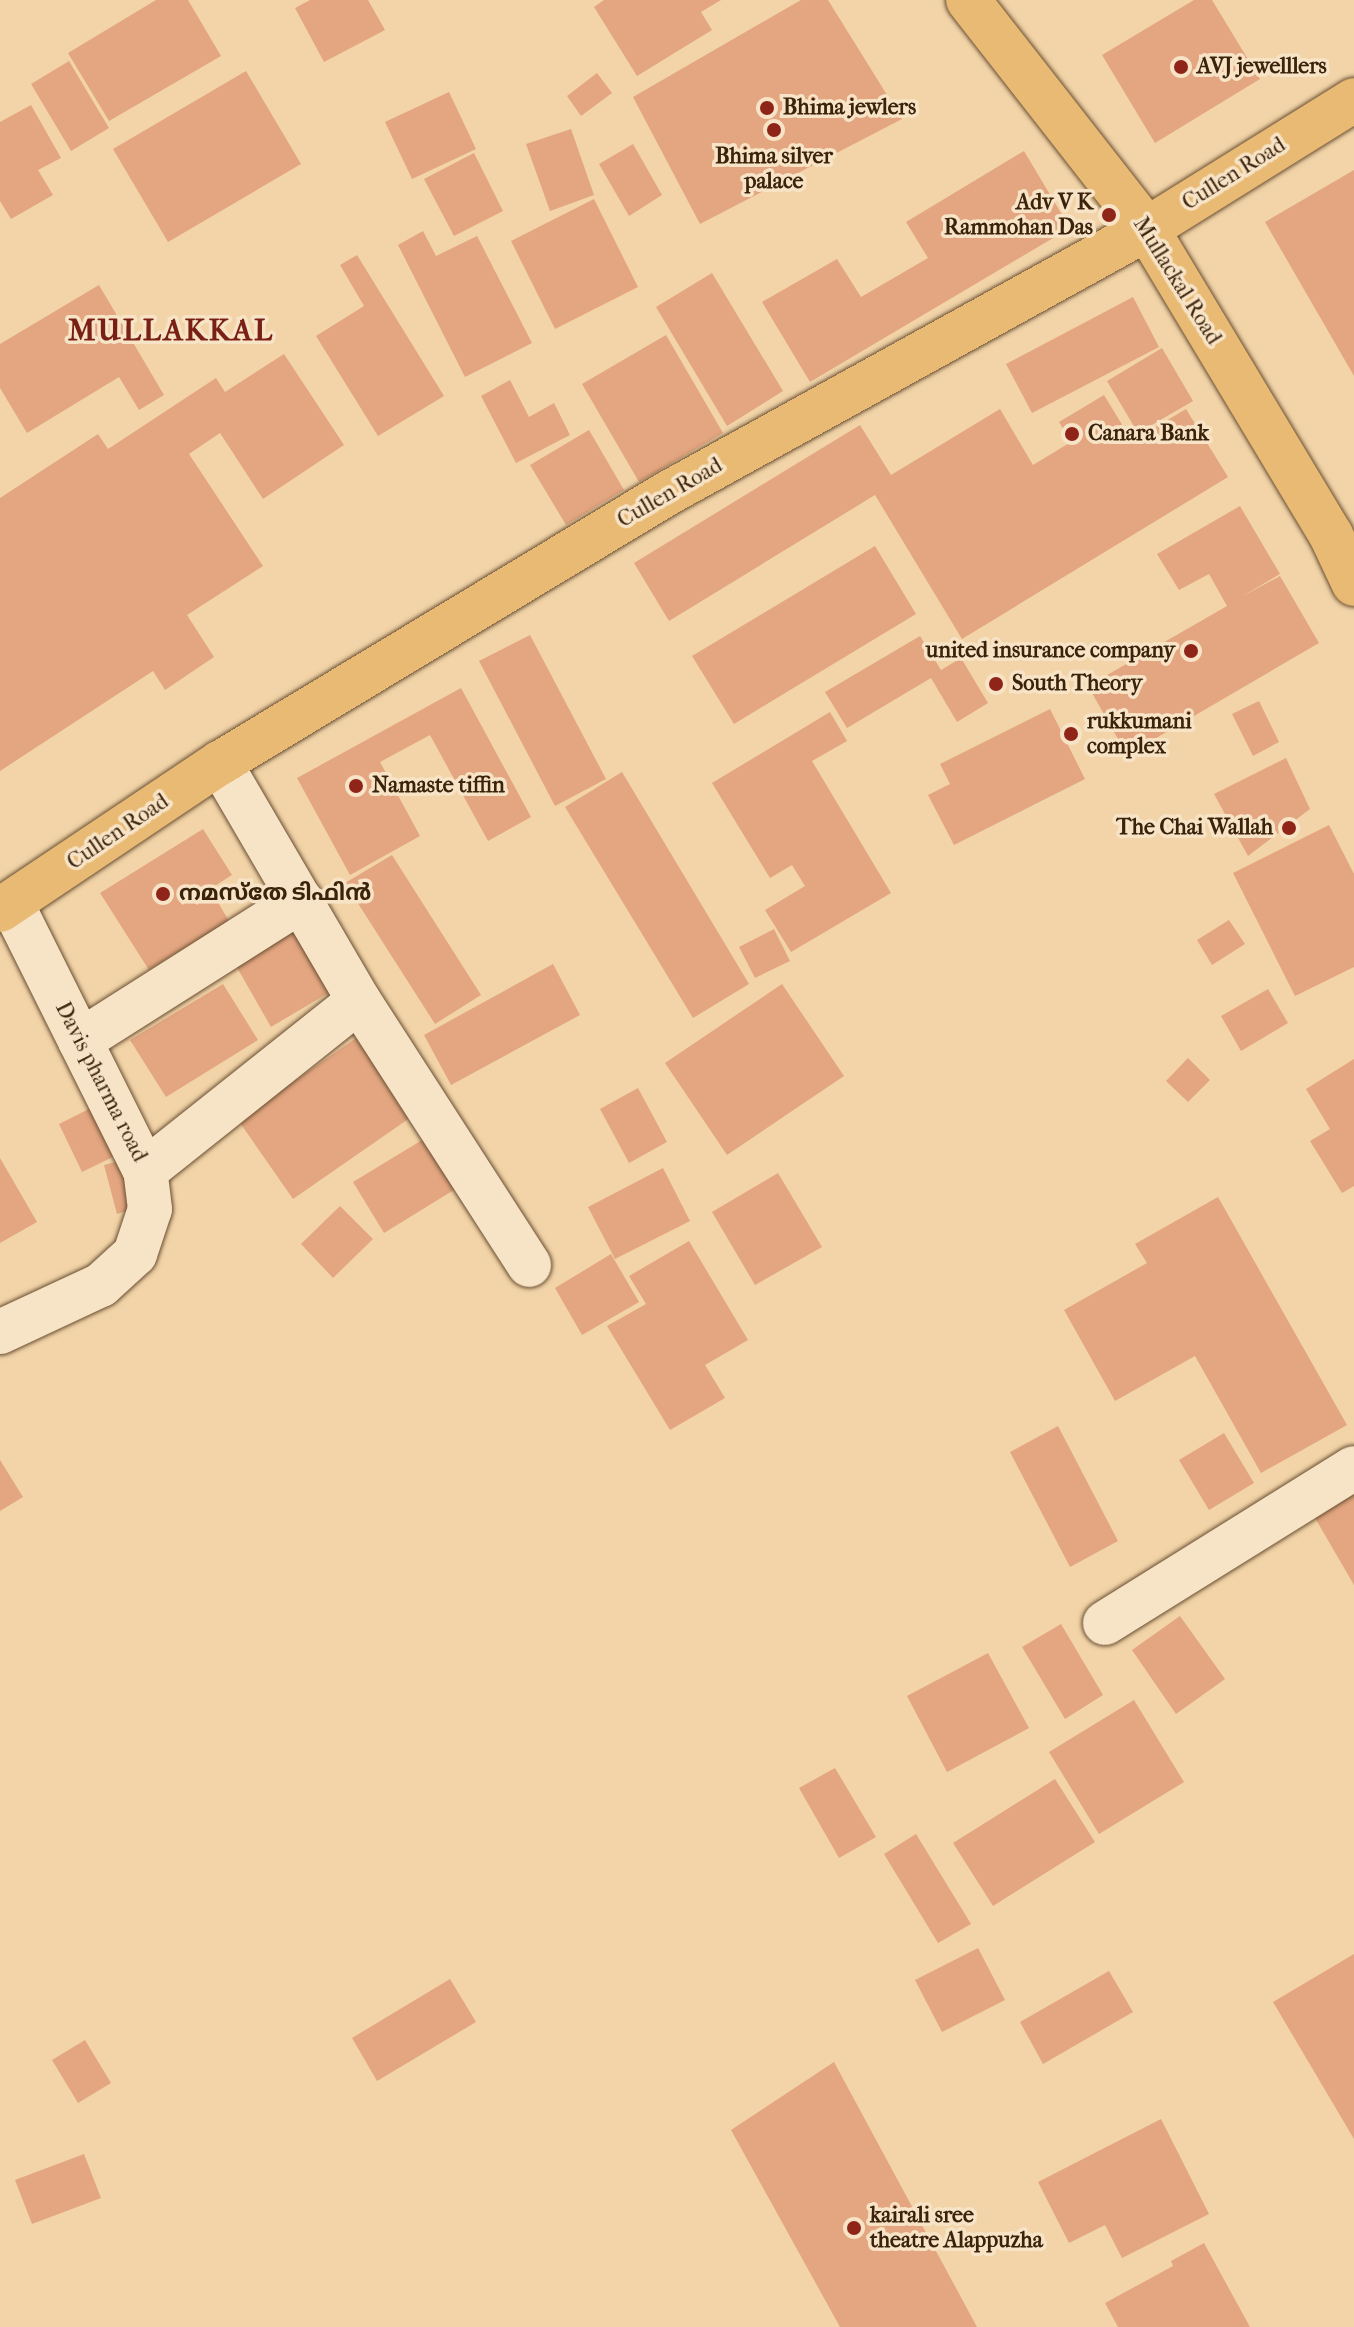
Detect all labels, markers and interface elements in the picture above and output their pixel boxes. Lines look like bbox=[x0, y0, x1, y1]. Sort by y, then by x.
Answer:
place label: AVJ jewelllers bbox=[1197, 54, 1327, 80]
marker: AVJ jewelllers bbox=[1172, 58, 1190, 76]
place label: Bhima jewlers bbox=[783, 95, 916, 121]
marker: Bhima jewlers bbox=[758, 99, 776, 117]
marker: Bhima silver palace bbox=[765, 121, 783, 139]
street label: Cullen Road bbox=[1178, 132, 1290, 216]
place label: Bhima silver palace bbox=[715, 143, 833, 194]
place label: Adv V K Rammohan Das bbox=[944, 189, 1093, 240]
marker: Adv V K Rammohan Das bbox=[1100, 206, 1118, 224]
street label: Mullackal Road bbox=[1127, 212, 1227, 350]
district label: MULLAKKAL bbox=[68, 313, 274, 349]
place label: Canara Bank bbox=[1088, 421, 1209, 447]
marker: Canara Bank bbox=[1063, 425, 1081, 443]
street label: Cullen Road bbox=[613, 452, 727, 534]
place label: united insurance company bbox=[926, 638, 1175, 664]
marker: united insurance company bbox=[1182, 642, 1200, 660]
place label: South Theory bbox=[1012, 671, 1142, 697]
marker: South Theory bbox=[987, 675, 1005, 693]
place label: rukkumani complex bbox=[1087, 708, 1192, 760]
marker: rukkumani complex bbox=[1062, 725, 1080, 743]
place label: Namaste tiffin bbox=[372, 773, 505, 799]
marker: Namaste tiffin bbox=[347, 777, 365, 795]
street label: Cullen Road bbox=[62, 788, 174, 876]
place label: The Chai Wallah bbox=[1116, 815, 1273, 841]
marker: The Chai Wallah bbox=[1280, 819, 1298, 837]
place label: നമസ്തേ ടിഫിൻ bbox=[179, 881, 371, 907]
marker: നമസ്തേ ടിഫിൻ bbox=[154, 885, 172, 903]
street label: Davis pharma road bbox=[49, 997, 153, 1167]
place label: kairali sree theatre Alappuzha bbox=[870, 2202, 1043, 2254]
marker: kairali sree theatre Alappuzha bbox=[845, 2219, 863, 2237]

